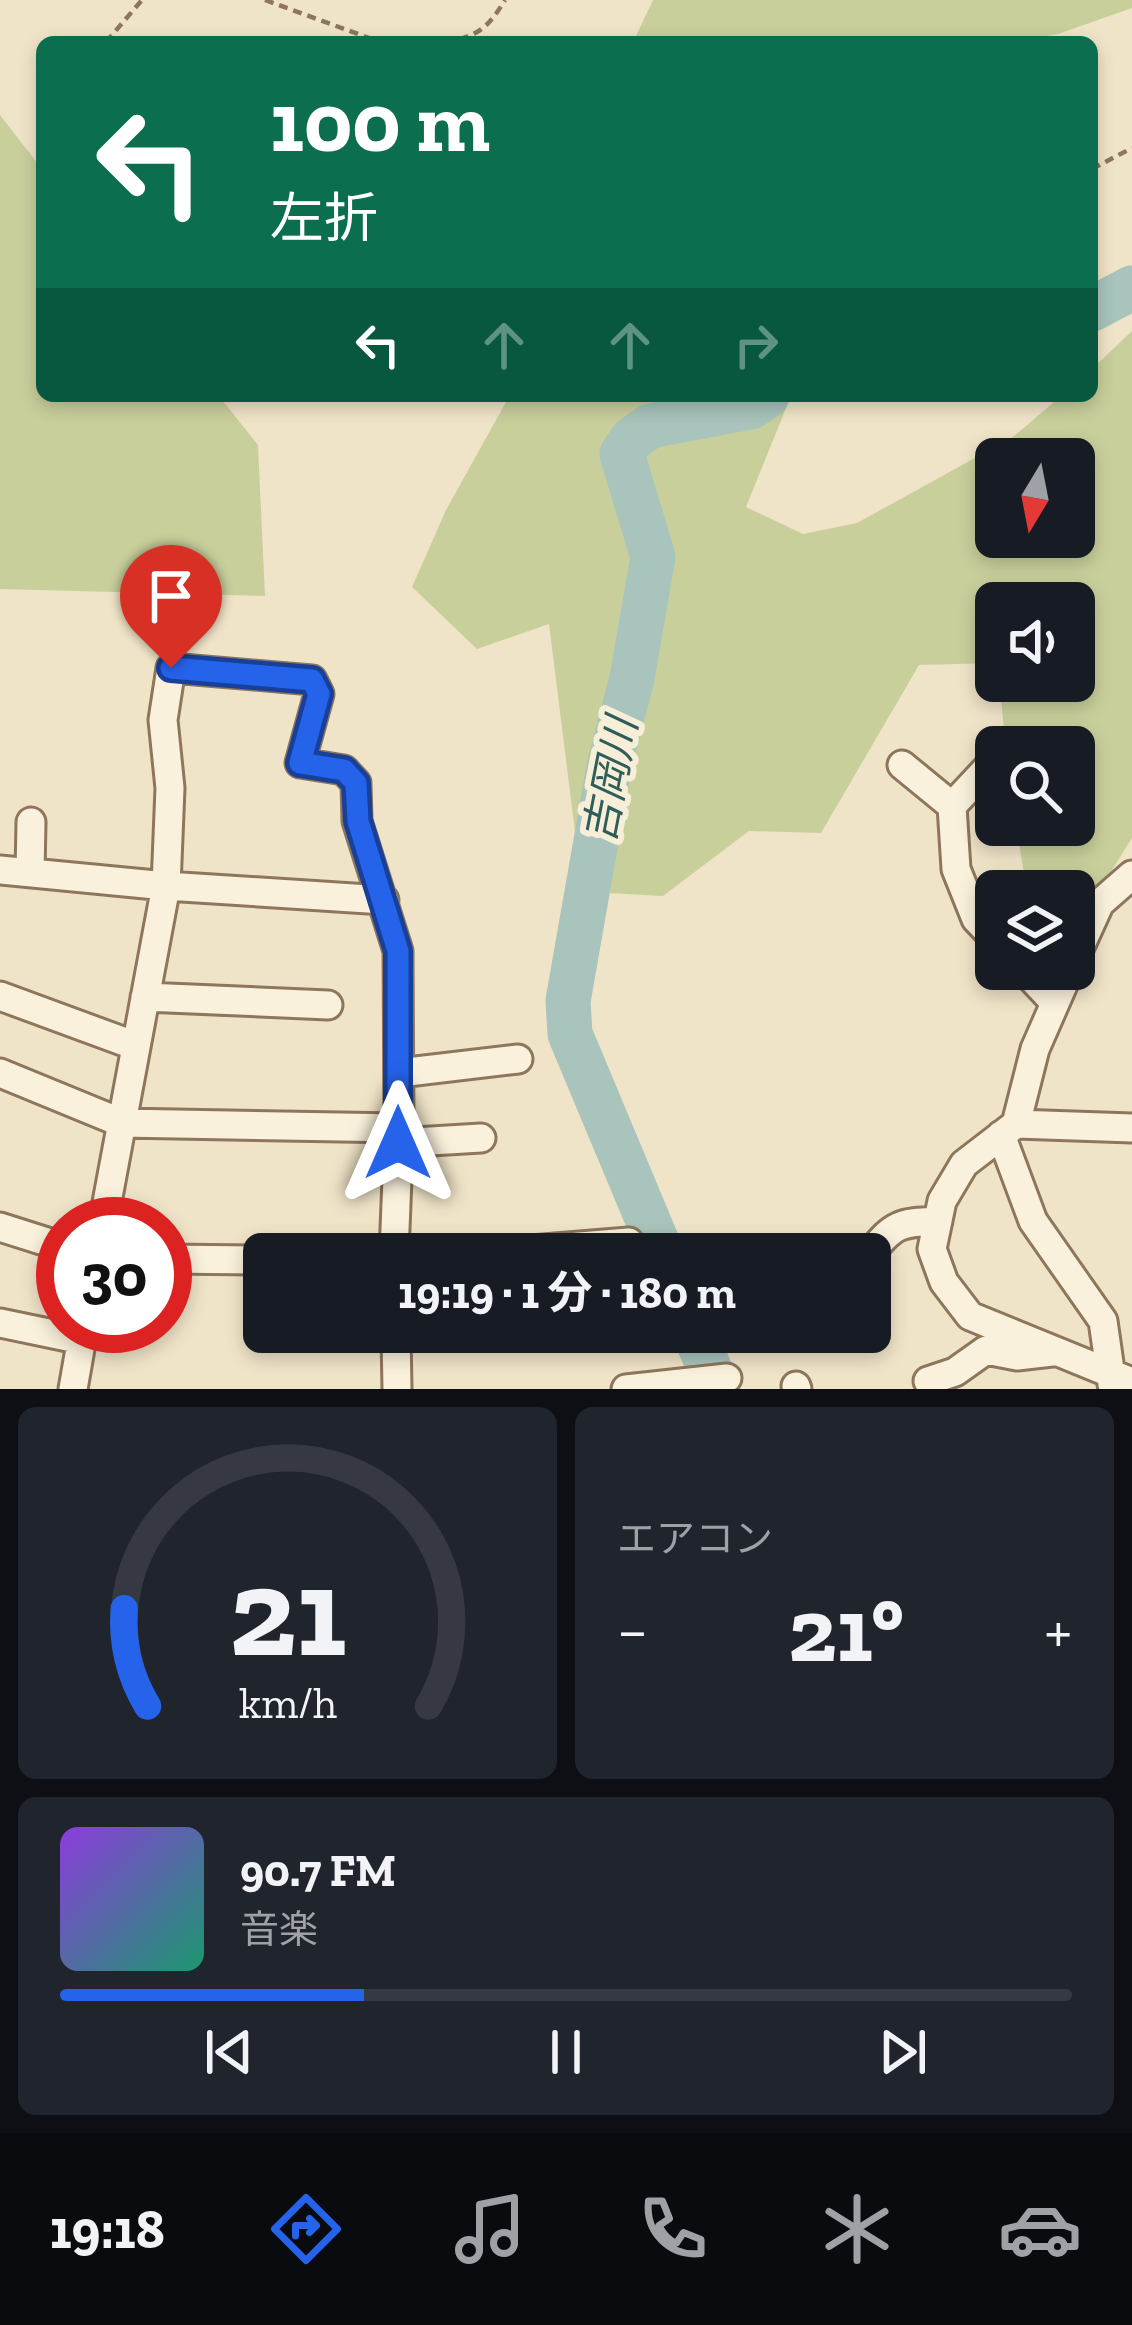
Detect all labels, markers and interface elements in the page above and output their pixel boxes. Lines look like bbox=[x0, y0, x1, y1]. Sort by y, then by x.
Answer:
text: 100 m bbox=[270, 72, 490, 173]
icon: left bbox=[72, 84, 228, 240]
text: 左折 bbox=[270, 186, 378, 251]
icon: left bbox=[345, 312, 411, 378]
icon: ahead bbox=[471, 312, 537, 378]
icon: ahead bbox=[597, 312, 663, 378]
icon: right bbox=[723, 312, 789, 378]
north arrow bbox=[975, 438, 1095, 558]
map controls bbox=[975, 438, 1095, 990]
pin bbox=[120, 545, 222, 668]
icon: arrive bbox=[138, 563, 204, 629]
button: sound bbox=[975, 582, 1095, 702]
water label: 吉岡川 bbox=[573, 709, 648, 847]
button: search bbox=[975, 726, 1095, 846]
button: layers bbox=[975, 870, 1095, 990]
position arrow bbox=[335, 1080, 461, 1206]
speed limit sign: 30 bbox=[36, 1197, 192, 1353]
text: 19:19 · 1 分 · 180 m bbox=[398, 1266, 736, 1320]
text: エアコン bbox=[617, 1515, 773, 1562]
text: 21 bbox=[229, 1537, 346, 1687]
text: 21° bbox=[788, 1576, 904, 1684]
text: − bbox=[617, 1591, 648, 1670]
text: + bbox=[1044, 1591, 1072, 1670]
text: km/h bbox=[239, 1678, 336, 1729]
text: 90.7 FM bbox=[240, 1844, 396, 1898]
text: 音楽 bbox=[240, 1906, 318, 1953]
icon: previous bbox=[196, 2019, 262, 2085]
icon: pause bbox=[533, 2019, 599, 2085]
icon: next bbox=[870, 2019, 936, 2085]
icon: directions bbox=[264, 2187, 348, 2271]
icon: music bbox=[448, 2187, 532, 2271]
icon: phone bbox=[631, 2187, 715, 2271]
icon: climate bbox=[815, 2187, 899, 2271]
icon: car bbox=[998, 2187, 1082, 2271]
text: 19:18 bbox=[50, 2197, 165, 2262]

